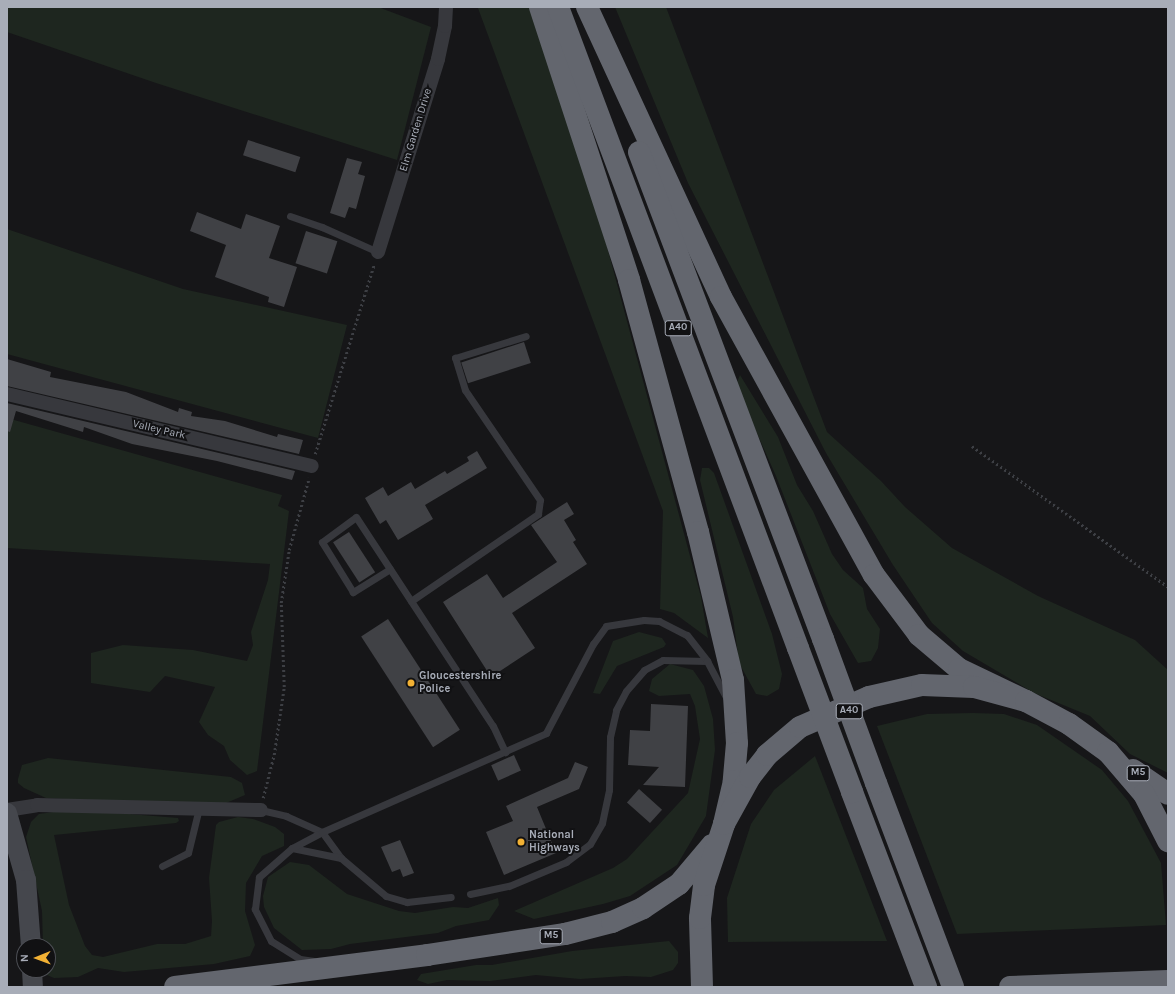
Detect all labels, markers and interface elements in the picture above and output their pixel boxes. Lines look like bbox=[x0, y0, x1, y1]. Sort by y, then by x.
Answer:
street label: Elm Garden Drive bbox=[397, 87, 435, 173]
road number: A40 bbox=[664, 320, 692, 336]
street label: Valley Park bbox=[131, 418, 187, 442]
place label: Gloucestershire Police bbox=[419, 670, 501, 696]
marker: Gloucestershire Police bbox=[406, 678, 416, 688]
road number: A40 bbox=[835, 703, 863, 719]
road number: M5 bbox=[1126, 765, 1150, 781]
place label: National Highways bbox=[529, 829, 580, 855]
marker: National Highways bbox=[516, 837, 526, 847]
road number: M5 bbox=[539, 928, 563, 944]
north arrow bbox=[16, 938, 56, 978]
text: N bbox=[18, 954, 31, 962]

